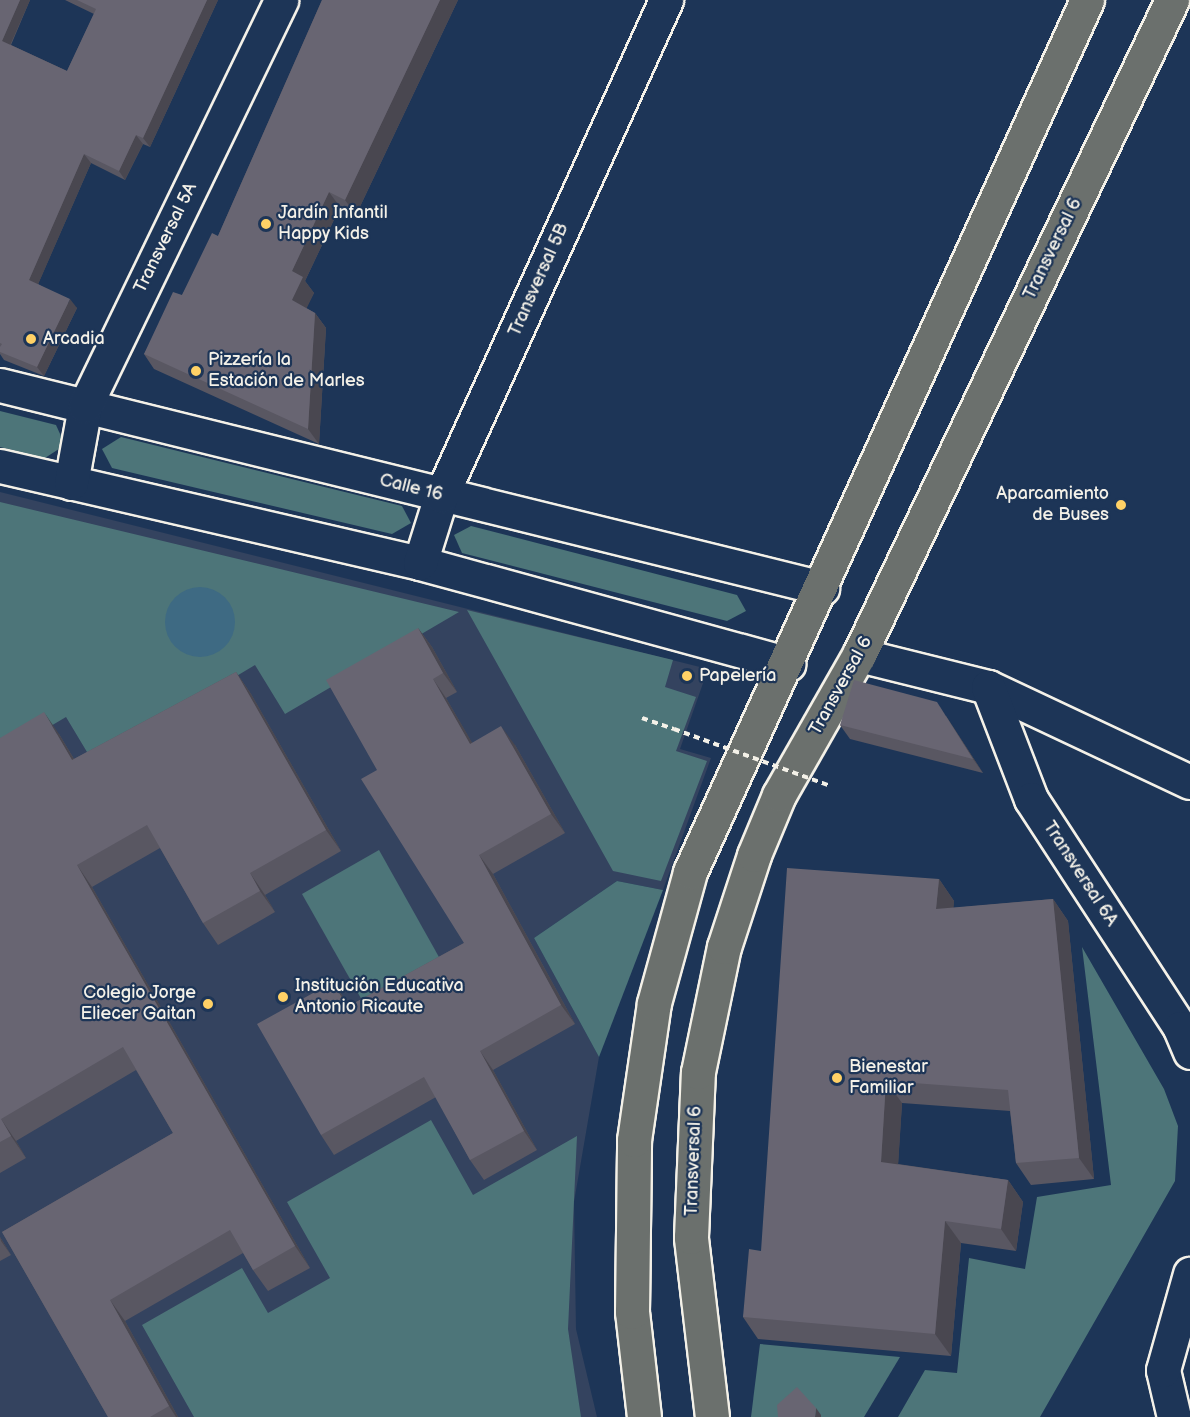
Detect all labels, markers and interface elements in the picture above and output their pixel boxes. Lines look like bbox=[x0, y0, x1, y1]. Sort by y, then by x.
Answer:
street label: Transversal 5A bbox=[130, 179, 202, 297]
street label: Transversal 6 bbox=[1019, 195, 1087, 303]
place label: Jardín Infantil Happy Kids bbox=[278, 203, 388, 246]
marker: Jardín Infantil Happy Kids bbox=[259, 217, 273, 231]
street label: Transversal 5B bbox=[504, 220, 574, 340]
place label: Arcadia bbox=[43, 328, 105, 350]
marker: Arcadia bbox=[24, 332, 38, 346]
place label: Pizzería la Estación de Marles bbox=[208, 350, 365, 392]
marker: Pizzería la Estación de Marles bbox=[189, 364, 203, 378]
street label: Calle 16 bbox=[377, 470, 445, 506]
place label: Aparcamiento de Buses bbox=[996, 484, 1109, 526]
marker: Aparcamiento de Buses bbox=[1114, 498, 1128, 512]
street label: Transversal 6 bbox=[805, 633, 877, 739]
place label: Papelería bbox=[699, 665, 776, 687]
marker: Papelería bbox=[680, 669, 694, 683]
street label: Transversal 6A bbox=[1038, 817, 1122, 931]
place label: Institución Educativa Antonio Ricaute bbox=[295, 976, 464, 1018]
place label: Colegio Jorge Eliecer Gaitan bbox=[80, 983, 196, 1026]
marker: Institución Educativa Antonio Ricaute bbox=[276, 990, 290, 1004]
marker: Colegio Jorge Eliecer Gaitan bbox=[201, 997, 215, 1011]
place label: Bienestar Familiar bbox=[849, 1057, 928, 1100]
marker: Bienestar Familiar bbox=[830, 1071, 844, 1085]
street label: Transversal 6 bbox=[681, 1106, 707, 1216]

